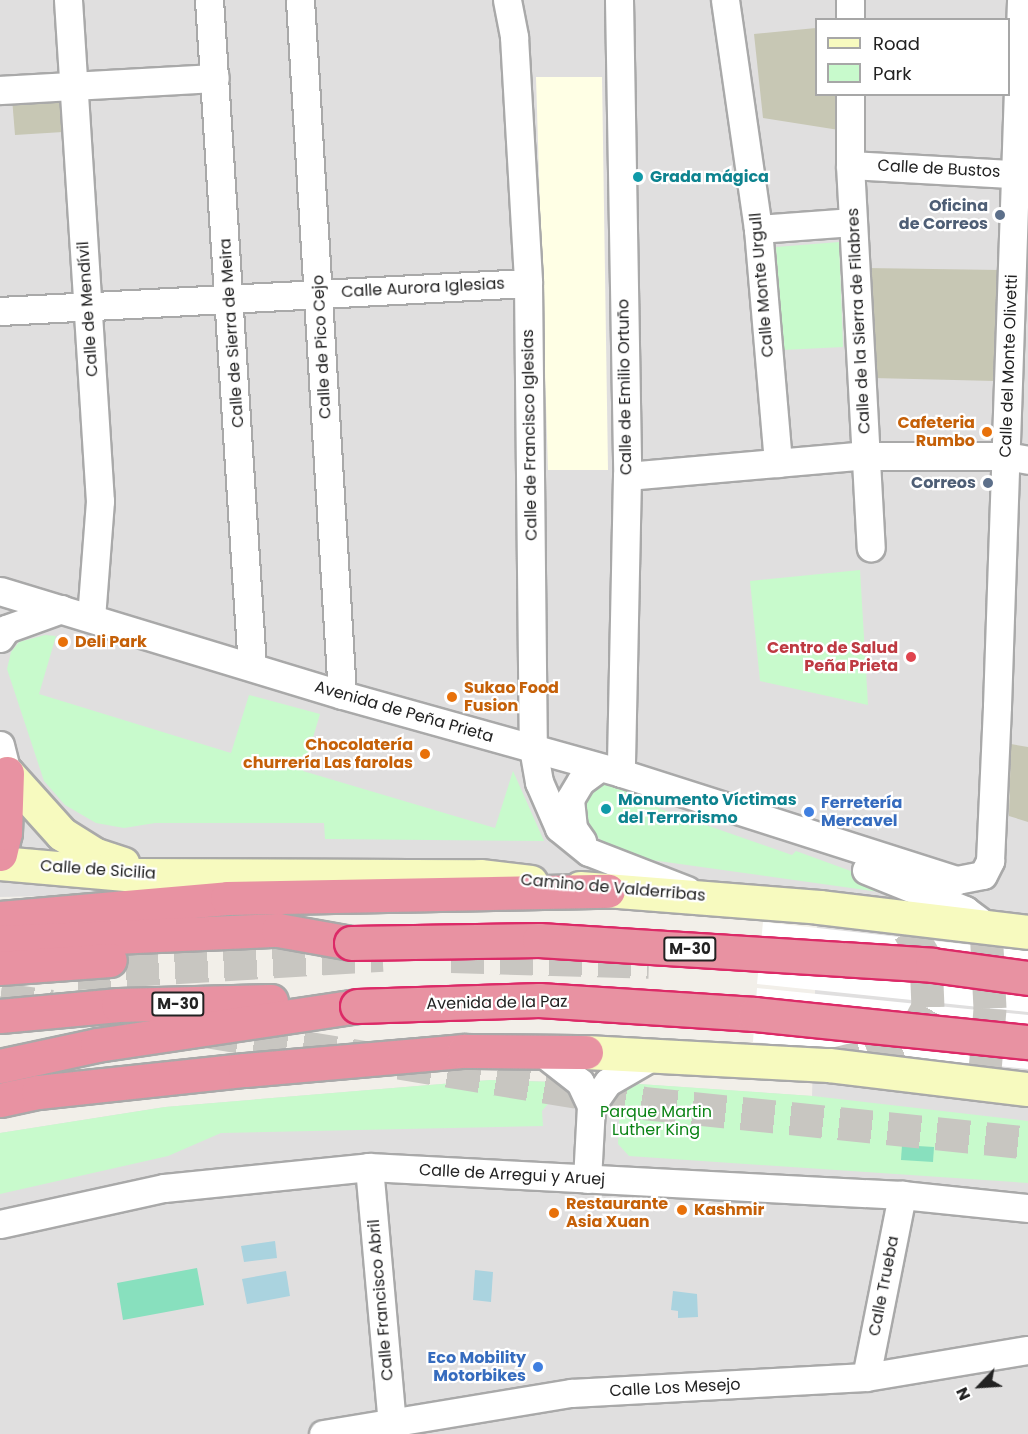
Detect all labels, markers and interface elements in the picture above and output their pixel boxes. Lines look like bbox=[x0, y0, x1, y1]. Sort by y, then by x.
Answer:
legend bbox=[815, 18, 1010, 96]
text: Road bbox=[873, 31, 920, 56]
text: Park bbox=[873, 61, 912, 86]
street label: Calle de Bustos bbox=[877, 156, 1001, 182]
place label: Grada mágica bbox=[650, 167, 769, 187]
marker: Grada mágica bbox=[631, 170, 645, 184]
place label: Oficina de Correos bbox=[899, 196, 988, 234]
street label: Calle de la Sierra de Filabres bbox=[843, 207, 875, 435]
marker: Oficina de Correos bbox=[993, 208, 1007, 222]
street label: Calle Monte Urgull bbox=[746, 212, 778, 358]
street label: Calle de Sierra de Meira bbox=[216, 238, 248, 428]
street label: Calle de Mendívil bbox=[74, 241, 102, 377]
street label: Calle Aurora Iglesias bbox=[341, 274, 505, 302]
street label: Calle del Monte Olivetti bbox=[996, 274, 1022, 458]
street label: Calle de Pico Cejo bbox=[309, 275, 335, 419]
street label: Calle de Emilio Ortuño bbox=[614, 299, 636, 475]
street label: Calle de Francisco Iglesias bbox=[519, 329, 541, 541]
place label: Cafeteria Rumbo bbox=[898, 413, 975, 451]
marker: Cafeteria Rumbo bbox=[980, 425, 994, 439]
place label: Correos bbox=[911, 473, 976, 493]
marker: Correos bbox=[981, 476, 995, 490]
place label: Deli Park bbox=[75, 632, 147, 652]
marker: Deli Park bbox=[56, 635, 70, 649]
place label: Centro de Salud Peña Prieta bbox=[767, 638, 898, 676]
marker: Centro de Salud Peña Prieta bbox=[902, 648, 920, 666]
street label: Avenida de Peña Prieta bbox=[312, 677, 496, 747]
place label: Sukao Food Fusion bbox=[464, 678, 559, 716]
marker: Sukao Food Fusion bbox=[445, 690, 459, 704]
place label: Chocolatería churrería Las farolas bbox=[243, 735, 413, 773]
marker: Chocolatería churrería Las farolas bbox=[418, 747, 432, 761]
place label: Monumento Víctimas del Terrorismo bbox=[618, 790, 797, 828]
place label: Ferretería Mercavel bbox=[821, 793, 902, 831]
marker: Monumento Víctimas del Terrorismo bbox=[599, 802, 613, 816]
marker: Ferretería Mercavel bbox=[802, 805, 816, 819]
street label: Calle de Sicilia bbox=[40, 856, 156, 884]
street label: Camino de Valderribas bbox=[520, 870, 706, 906]
road number: M-30 bbox=[663, 937, 717, 961]
road number: M-30 bbox=[151, 992, 205, 1016]
street label: Avenida de la Paz bbox=[426, 992, 568, 1014]
park label: Parque Martin Luther King bbox=[600, 1102, 712, 1140]
street label: Calle de Arregui y Aruej bbox=[418, 1161, 606, 1189]
place label: Restaurante Asia Xuan bbox=[566, 1194, 668, 1232]
place label: Kashmir bbox=[694, 1200, 764, 1220]
marker: Kashmir bbox=[675, 1203, 689, 1217]
marker: Restaurante Asia Xuan bbox=[547, 1206, 561, 1220]
street label: Calle Francisco Abril bbox=[364, 1218, 398, 1382]
street label: Calle Trueba bbox=[865, 1234, 903, 1338]
place label: Eco Mobility Motorbikes bbox=[428, 1348, 526, 1386]
north arrow bbox=[950, 1356, 1010, 1416]
marker: Eco Mobility Motorbikes bbox=[531, 1360, 545, 1374]
street label: Calle Los Mesejo bbox=[609, 1375, 741, 1401]
text: N bbox=[950, 1384, 976, 1404]

